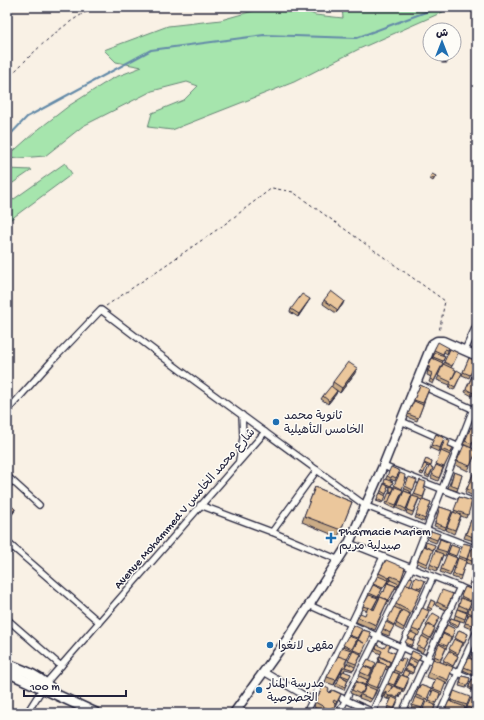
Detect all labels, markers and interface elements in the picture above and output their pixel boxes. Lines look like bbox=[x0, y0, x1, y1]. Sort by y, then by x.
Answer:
north arrow bbox=[422, 22, 462, 62]
text: ش bbox=[436, 28, 448, 40]
place label: ثانوية محمد الخامس التأهيلية bbox=[284, 410, 364, 438]
marker: ثانوية محمد الخامس التأهيلية bbox=[271, 417, 281, 427]
street label: Avenue Mohammed V شارع محمد الخامس bbox=[111, 425, 259, 593]
place label: Pharmacie Mariem صيدلية مريم bbox=[338, 526, 431, 554]
marker: Pharmacie Mariem صيدلية مريم bbox=[326, 533, 336, 543]
marker: مقهى لانغوا bbox=[265, 640, 275, 650]
place label: مقهى لانغوا bbox=[278, 640, 334, 654]
scale bar bbox=[24, 672, 126, 698]
place label: مدرسة المنار الخصوصية bbox=[266, 678, 324, 706]
text: 100 m bbox=[29, 681, 60, 695]
marker: مدرسة المنار الخصوصية bbox=[254, 685, 264, 695]

